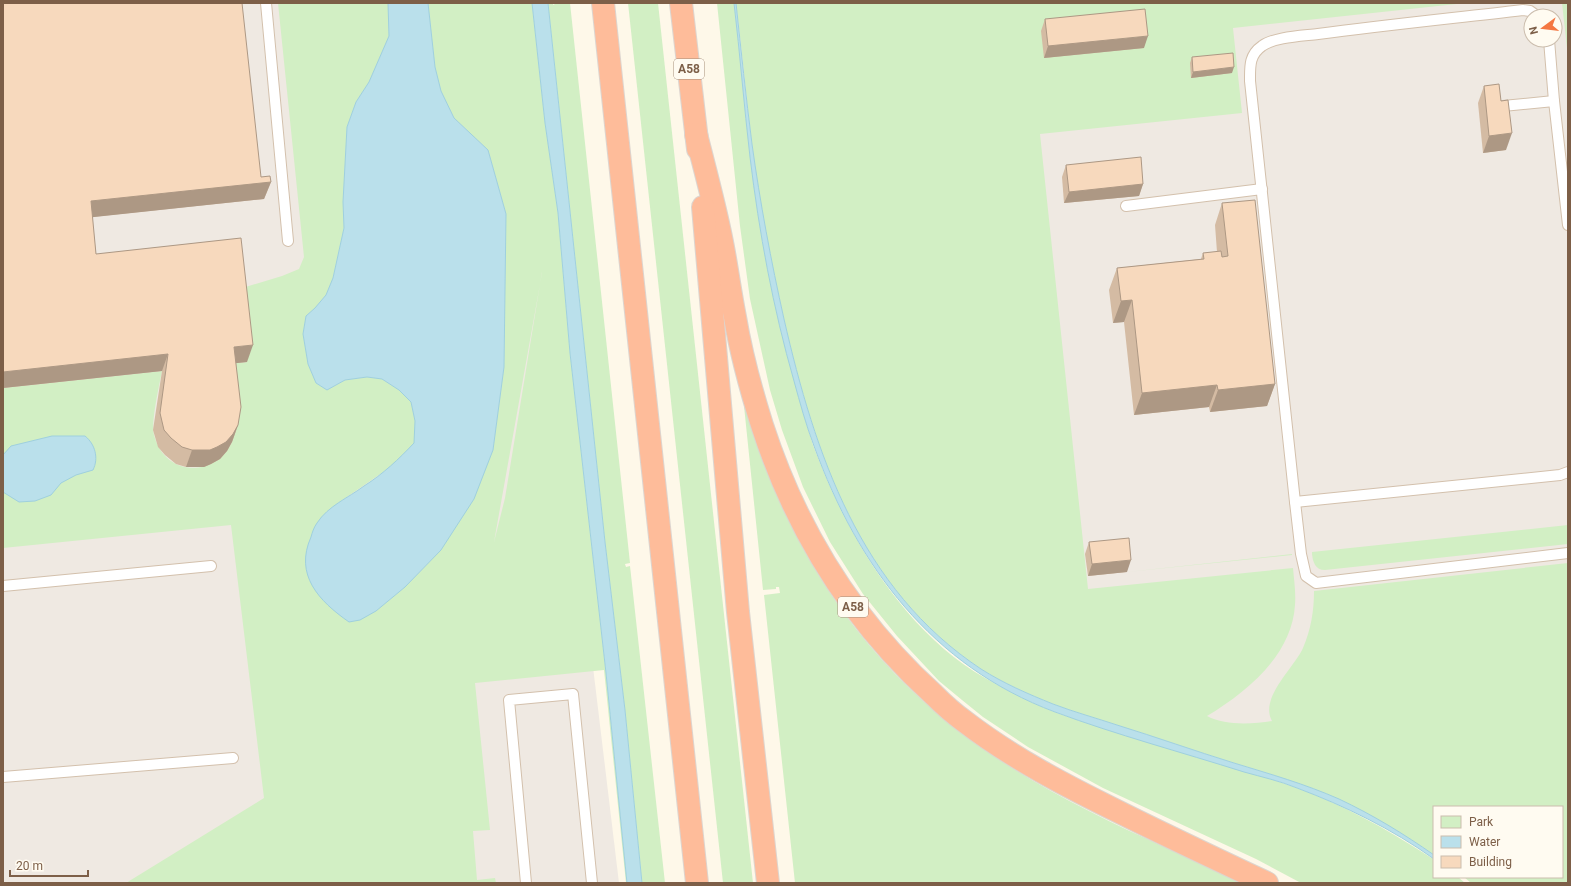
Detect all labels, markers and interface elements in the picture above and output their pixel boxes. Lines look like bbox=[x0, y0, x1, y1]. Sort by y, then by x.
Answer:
north arrow bbox=[1523, 8, 1563, 48]
text: N bbox=[1526, 25, 1541, 36]
road number: A58 bbox=[674, 59, 704, 79]
road number: A58 bbox=[838, 597, 868, 617]
legend bbox=[1433, 806, 1563, 878]
text: Park bbox=[1469, 815, 1494, 829]
text: Water bbox=[1469, 835, 1500, 849]
scale bar bbox=[10, 852, 88, 878]
text: Building bbox=[1469, 855, 1512, 869]
text: 20 m bbox=[16, 859, 43, 873]

